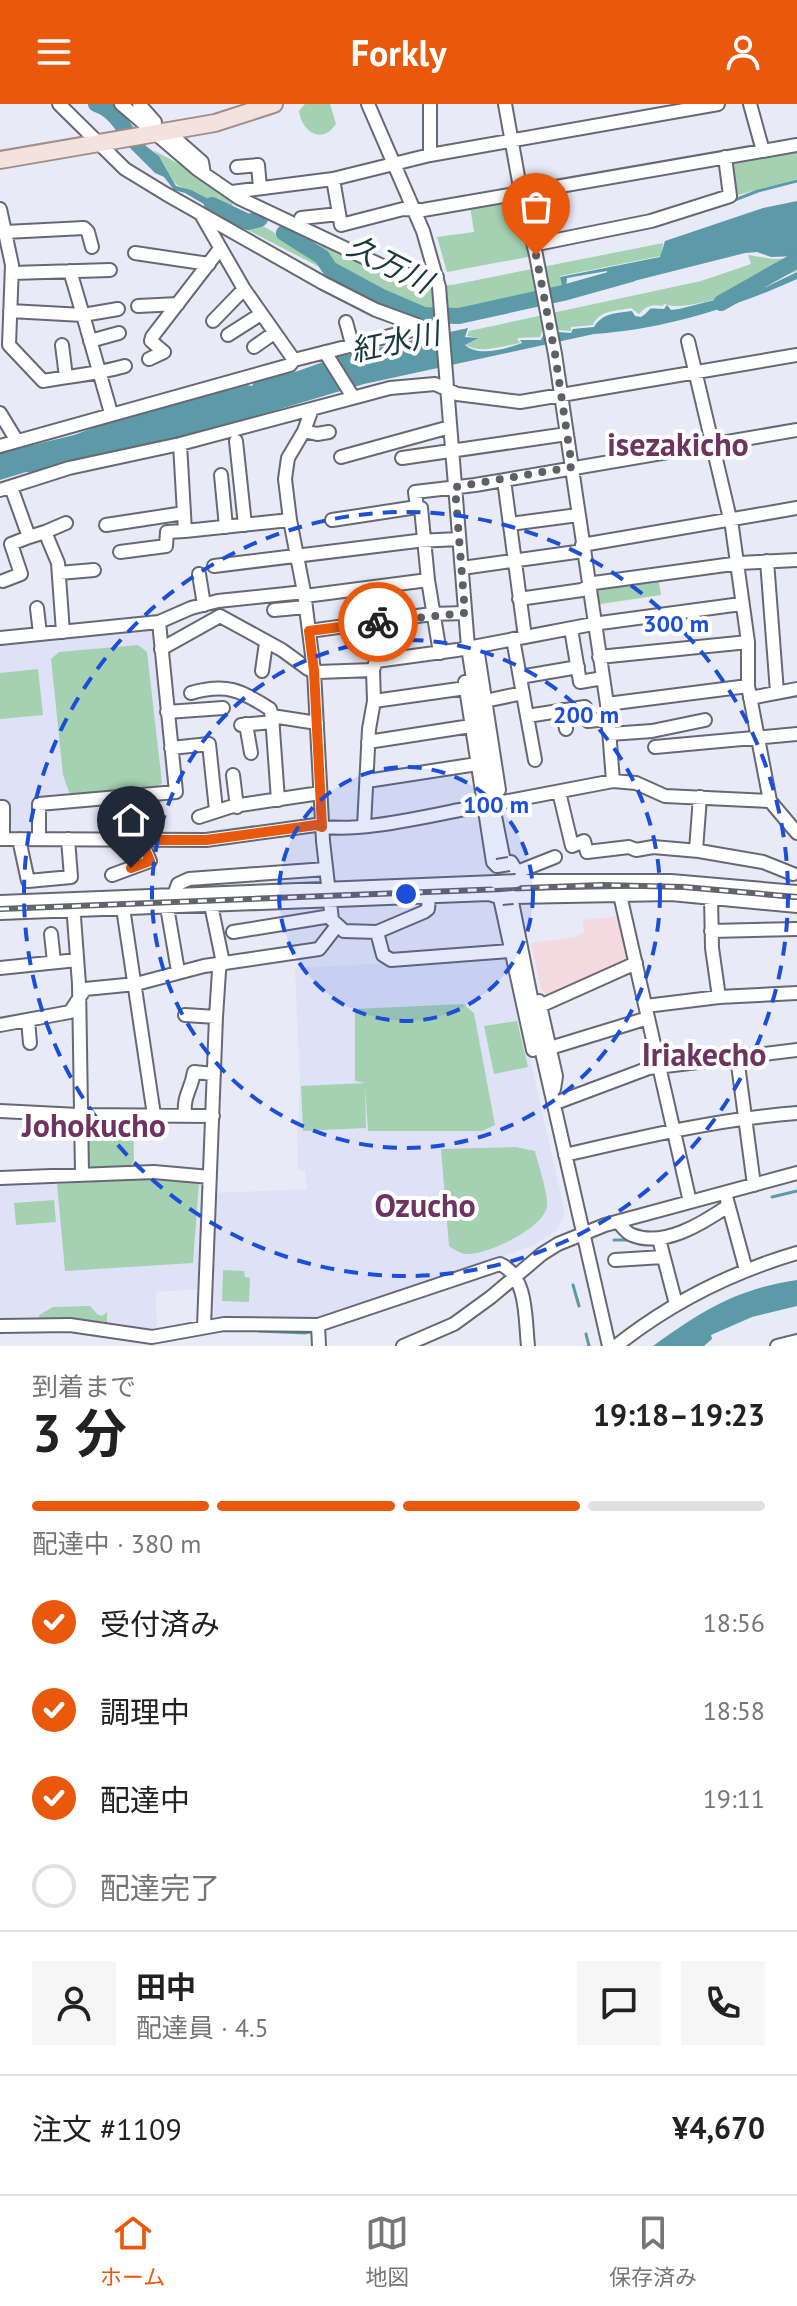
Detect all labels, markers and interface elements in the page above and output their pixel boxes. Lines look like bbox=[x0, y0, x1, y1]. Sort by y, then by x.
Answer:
text: Forkly bbox=[351, 29, 446, 76]
icon: menu bbox=[32, 30, 76, 74]
icon: person bbox=[721, 30, 765, 74]
pin bbox=[502, 173, 570, 255]
icon: bag bbox=[514, 185, 558, 229]
water label: 久万川 bbox=[341, 225, 442, 302]
water label: 紅水川 bbox=[347, 312, 446, 369]
district label: isezakicho bbox=[607, 423, 749, 465]
courier bbox=[338, 582, 418, 662]
icon: bike bbox=[356, 600, 400, 644]
text: 300 m bbox=[643, 608, 709, 639]
text: 200 m bbox=[553, 699, 619, 730]
pin bbox=[97, 786, 165, 868]
text: 100 m bbox=[463, 789, 529, 820]
icon: home bbox=[109, 798, 153, 842]
centre of rings bbox=[392, 880, 420, 908]
district label: Iriakecho bbox=[642, 1033, 766, 1075]
district label: Johokucho bbox=[21, 1104, 166, 1146]
district label: Ozucho bbox=[374, 1184, 476, 1226]
text: 到着まで bbox=[32, 1370, 136, 1403]
text: 19:18–19:23 bbox=[593, 1395, 765, 1434]
text: 3 分 bbox=[32, 1399, 127, 1466]
text: 配達中 · 380 m bbox=[32, 1527, 201, 1560]
icon: check bbox=[32, 1600, 76, 1644]
text: 受付済み bbox=[100, 1604, 220, 1643]
text: 18:56 bbox=[703, 1606, 765, 1639]
icon: check bbox=[32, 1688, 76, 1732]
text: 調理中 bbox=[100, 1692, 190, 1731]
text: 18:58 bbox=[703, 1694, 765, 1727]
icon: check bbox=[32, 1776, 76, 1820]
text: 配達中 bbox=[100, 1780, 190, 1819]
text: 19:11 bbox=[703, 1782, 765, 1815]
text: 配達完了 bbox=[100, 1868, 220, 1907]
button: person bbox=[32, 1961, 116, 2045]
button: chat bbox=[577, 1961, 661, 2045]
button: phone bbox=[681, 1961, 765, 2045]
text: 田中 bbox=[136, 1967, 196, 2006]
text: 配達員 · 4.5 bbox=[136, 2011, 269, 2044]
text: ¥4,670 bbox=[672, 2108, 765, 2147]
text: 注文 #1109 bbox=[32, 2109, 182, 2148]
tab: ホーム bbox=[100, 2211, 165, 2291]
tab: 地図 bbox=[365, 2211, 409, 2291]
tab: 保存済み bbox=[609, 2211, 697, 2291]

